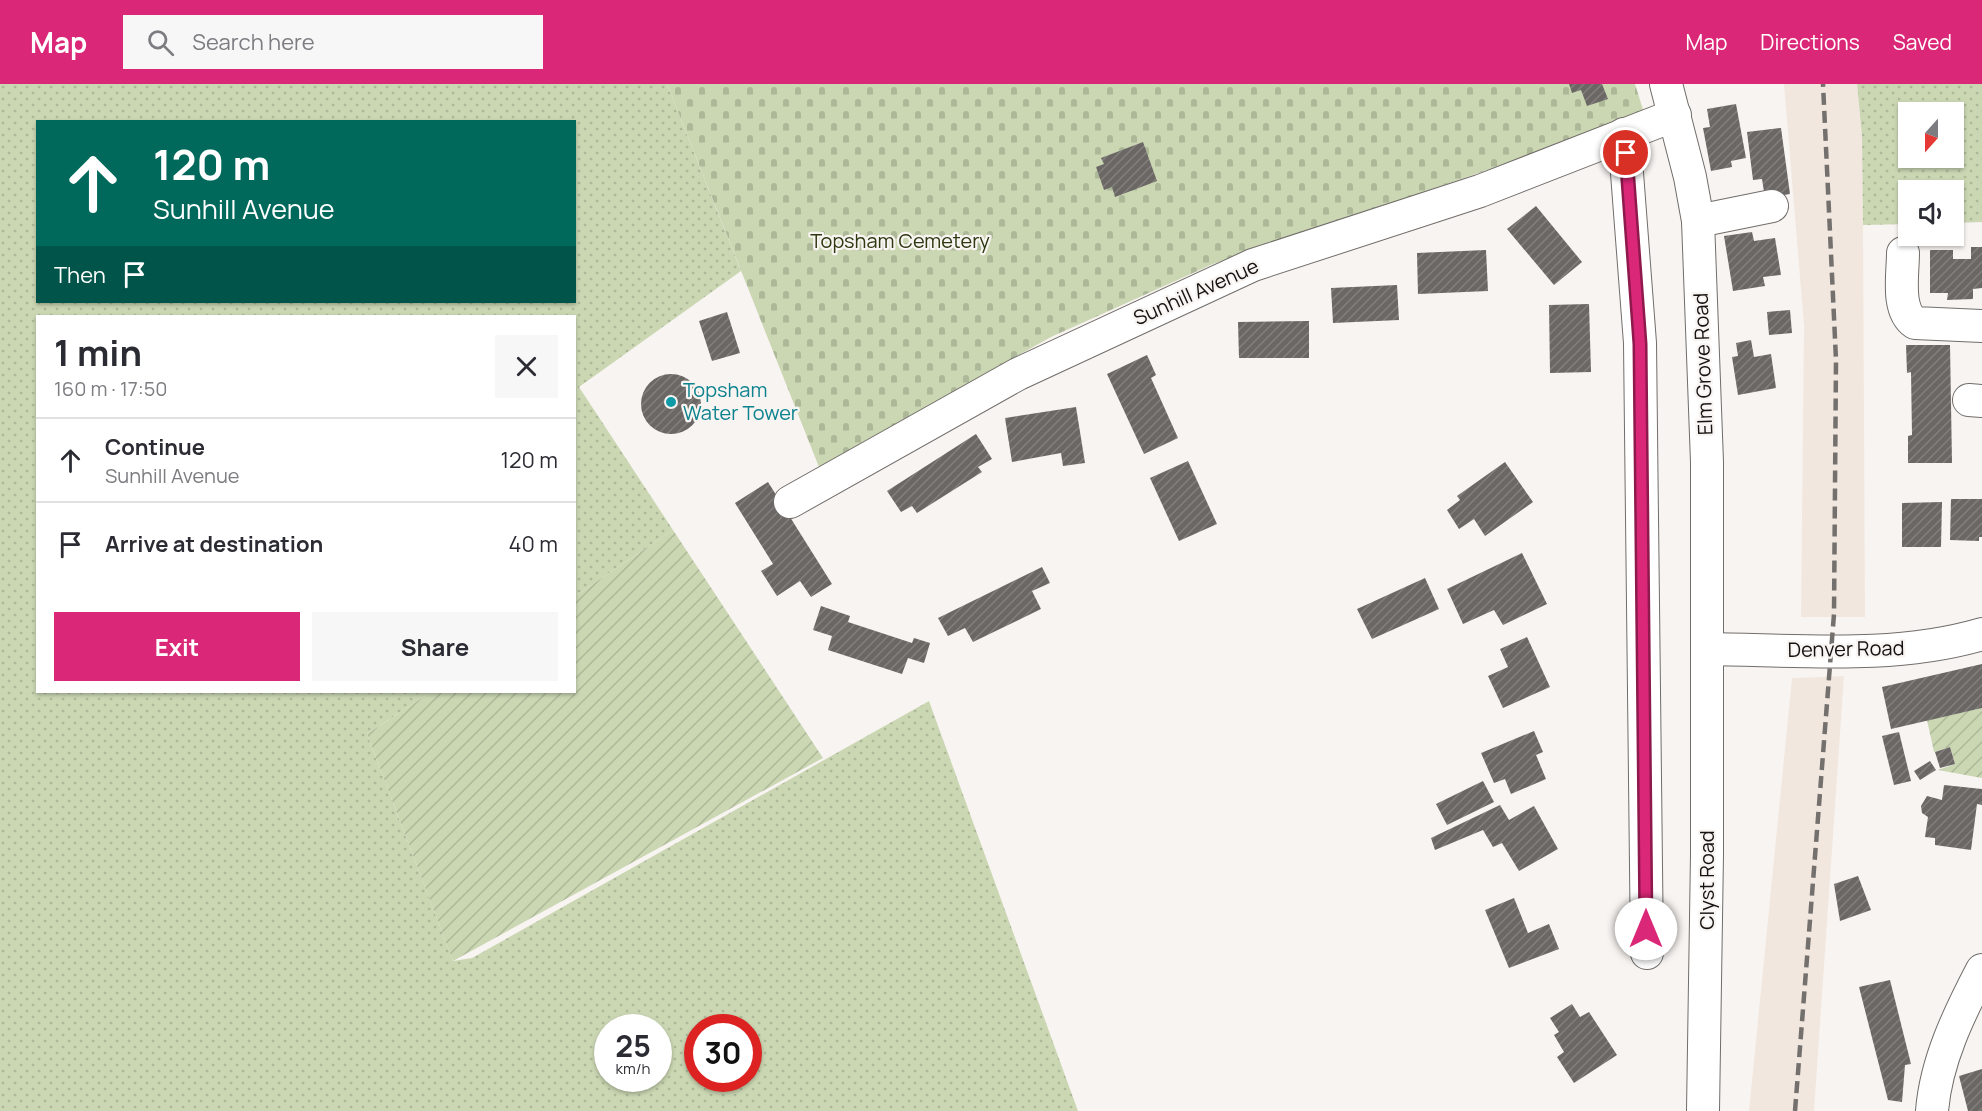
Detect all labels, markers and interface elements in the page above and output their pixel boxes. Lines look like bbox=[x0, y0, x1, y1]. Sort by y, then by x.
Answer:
search box bbox=[123, 15, 543, 69]
text: Map bbox=[30, 23, 87, 61]
icon: search bbox=[144, 26, 177, 59]
text: Search here bbox=[192, 27, 315, 57]
text: Map bbox=[1686, 28, 1727, 56]
text: Directions bbox=[1760, 28, 1860, 56]
text: Saved bbox=[1893, 28, 1952, 56]
north arrow bbox=[1898, 102, 1964, 168]
map controls bbox=[1898, 102, 1964, 246]
pin bbox=[1600, 127, 1651, 178]
text: 120 m bbox=[153, 135, 270, 193]
icon: arrive bbox=[1609, 136, 1642, 169]
icon: ahead bbox=[54, 144, 132, 222]
button: sound bbox=[1898, 180, 1964, 246]
text: Sunhill Avenue bbox=[153, 190, 335, 227]
park label: Topsham Cemetery bbox=[810, 227, 990, 254]
street label: Sunhill Avenue bbox=[1129, 252, 1263, 331]
icon: arrive bbox=[118, 258, 151, 291]
text: Then bbox=[54, 260, 106, 290]
street label: Elm Grove Road bbox=[1687, 292, 1718, 436]
text: 1 min bbox=[54, 328, 142, 377]
button: close bbox=[495, 335, 558, 398]
text: 160 m · 17:50 bbox=[54, 375, 167, 402]
place label: Topsham Water Tower bbox=[683, 376, 798, 426]
marker: Topsham Water Tower bbox=[664, 395, 678, 409]
text: Continue bbox=[105, 432, 205, 462]
icon: ahead bbox=[54, 444, 87, 477]
text: 120 m bbox=[500, 445, 558, 475]
text: Sunhill Avenue bbox=[105, 462, 239, 489]
icon: arrive bbox=[54, 528, 87, 561]
text: Arrive at destination bbox=[105, 529, 323, 559]
text: 40 m bbox=[509, 529, 558, 559]
button: Exit bbox=[54, 612, 300, 681]
button: Share bbox=[312, 612, 558, 681]
street label: Denver Road bbox=[1787, 634, 1905, 663]
street label: Clyst Road bbox=[1693, 830, 1720, 930]
position arrow bbox=[1614, 897, 1678, 961]
speed limit sign: 30 bbox=[684, 1014, 762, 1092]
text: 25 bbox=[615, 1025, 651, 1066]
text: km/h bbox=[616, 1058, 650, 1079]

